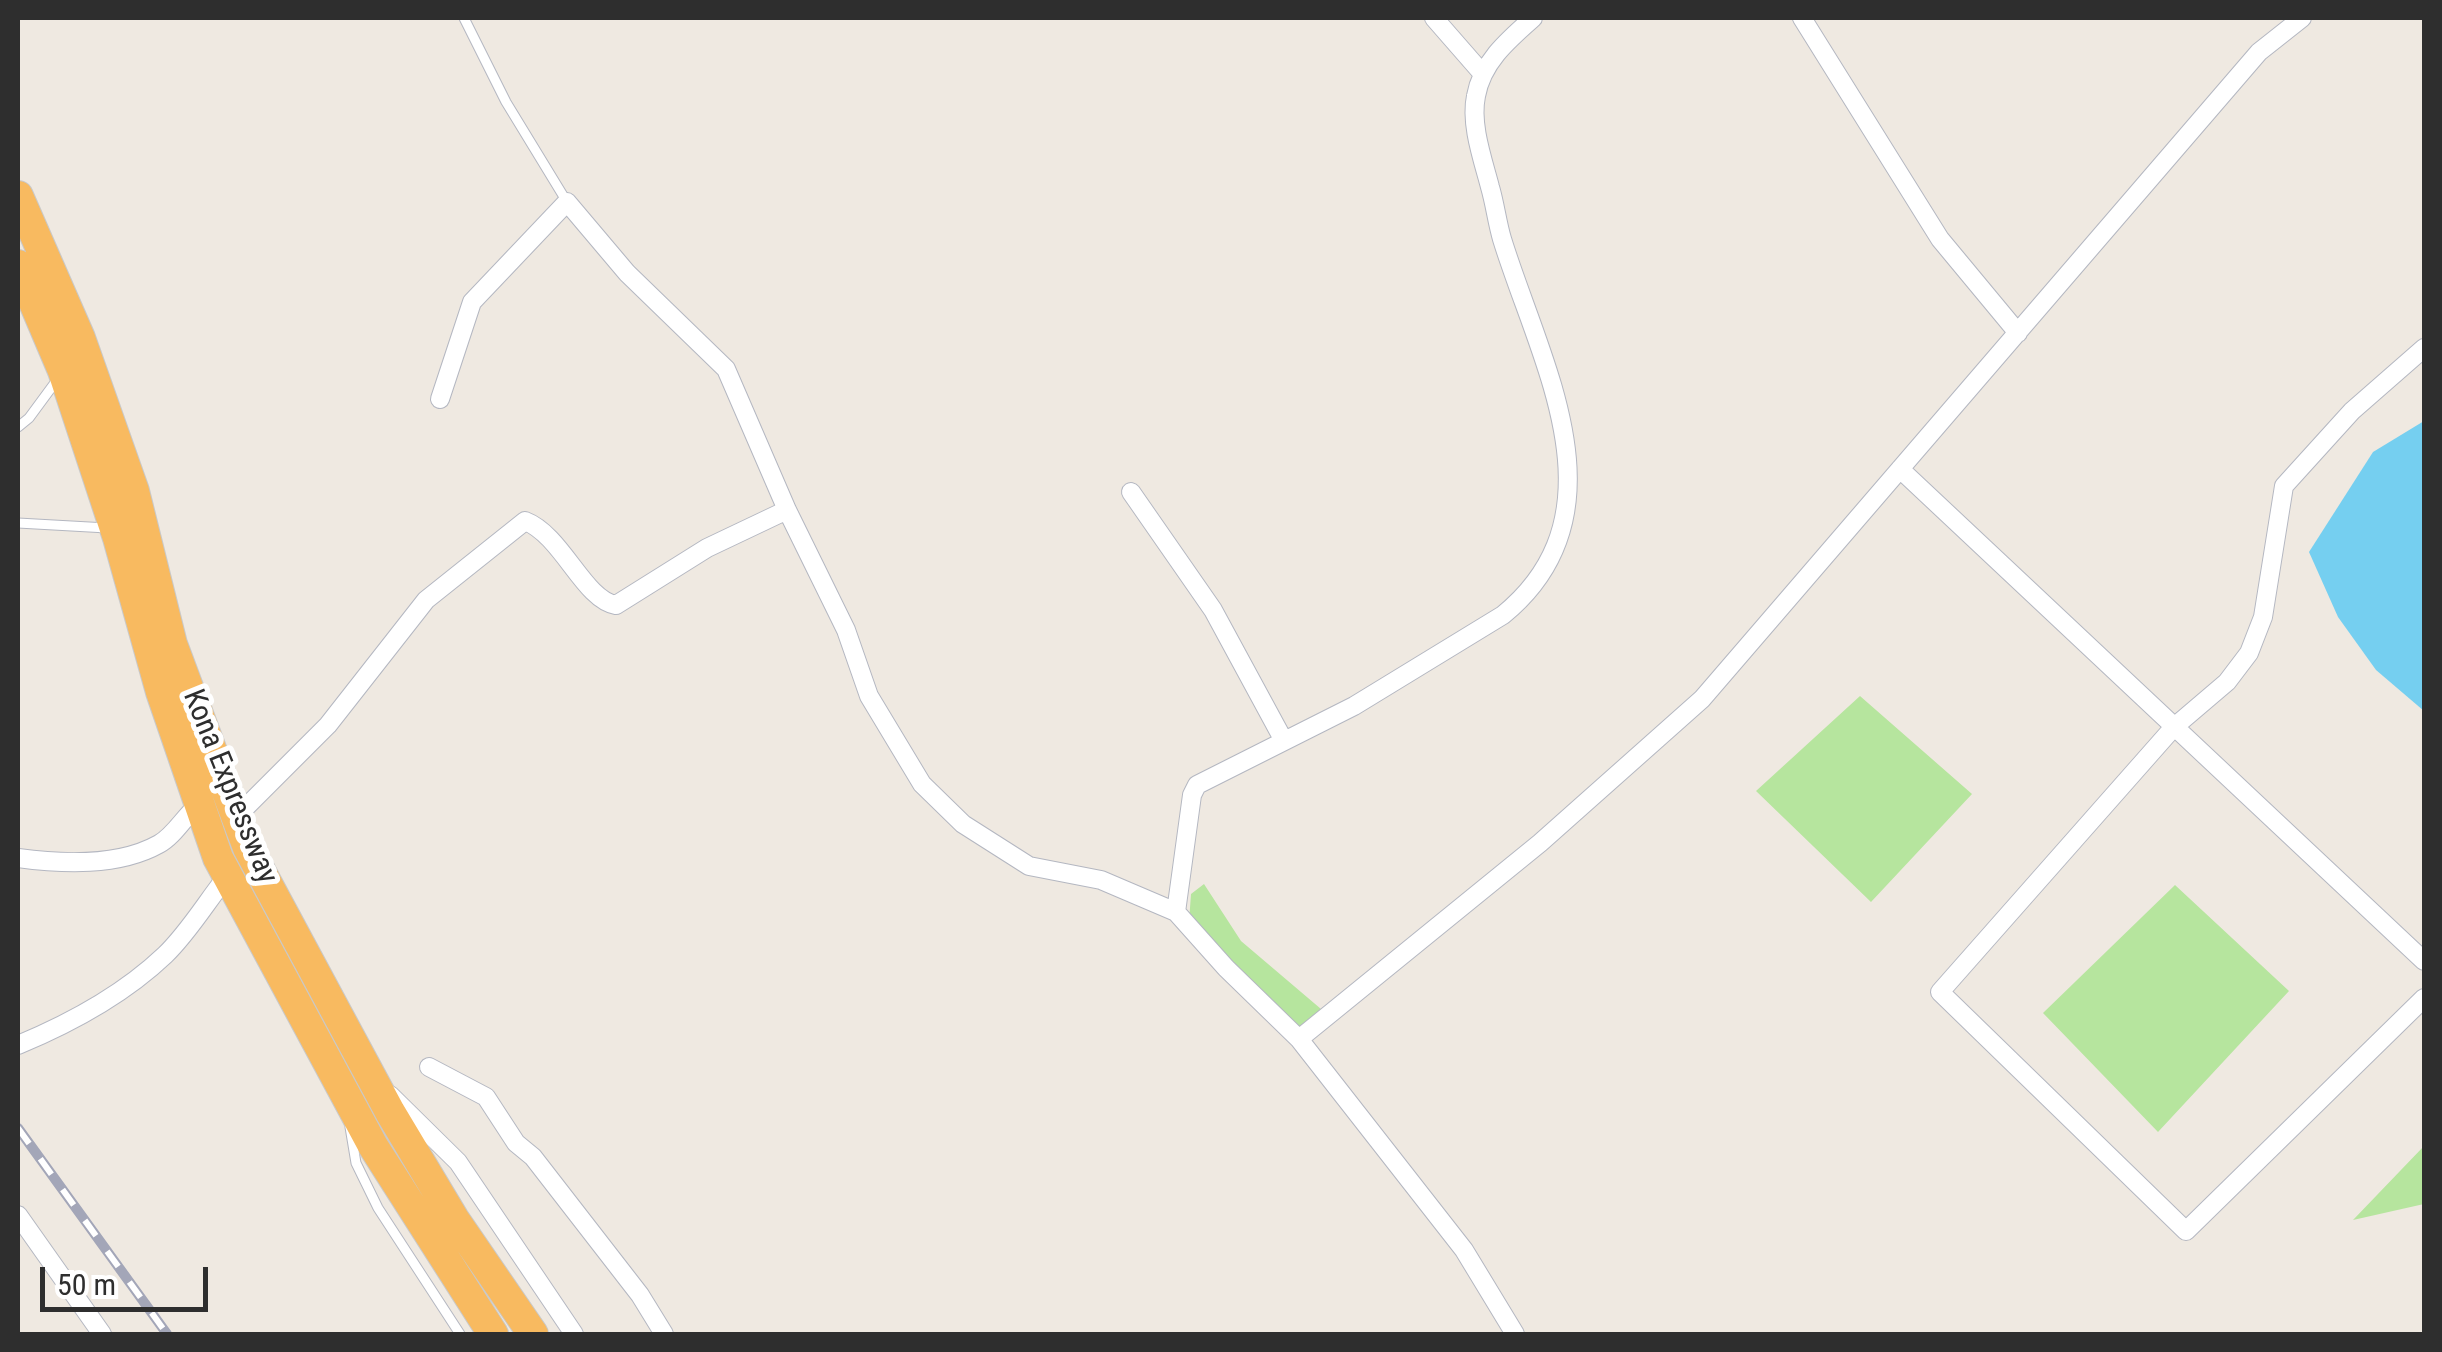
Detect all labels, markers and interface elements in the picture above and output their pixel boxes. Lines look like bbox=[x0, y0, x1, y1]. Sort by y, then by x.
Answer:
street label: Kona Expressway bbox=[174, 685, 284, 889]
scale bar bbox=[45, 1247, 212, 1309]
text: 50 m bbox=[57, 1267, 116, 1302]

